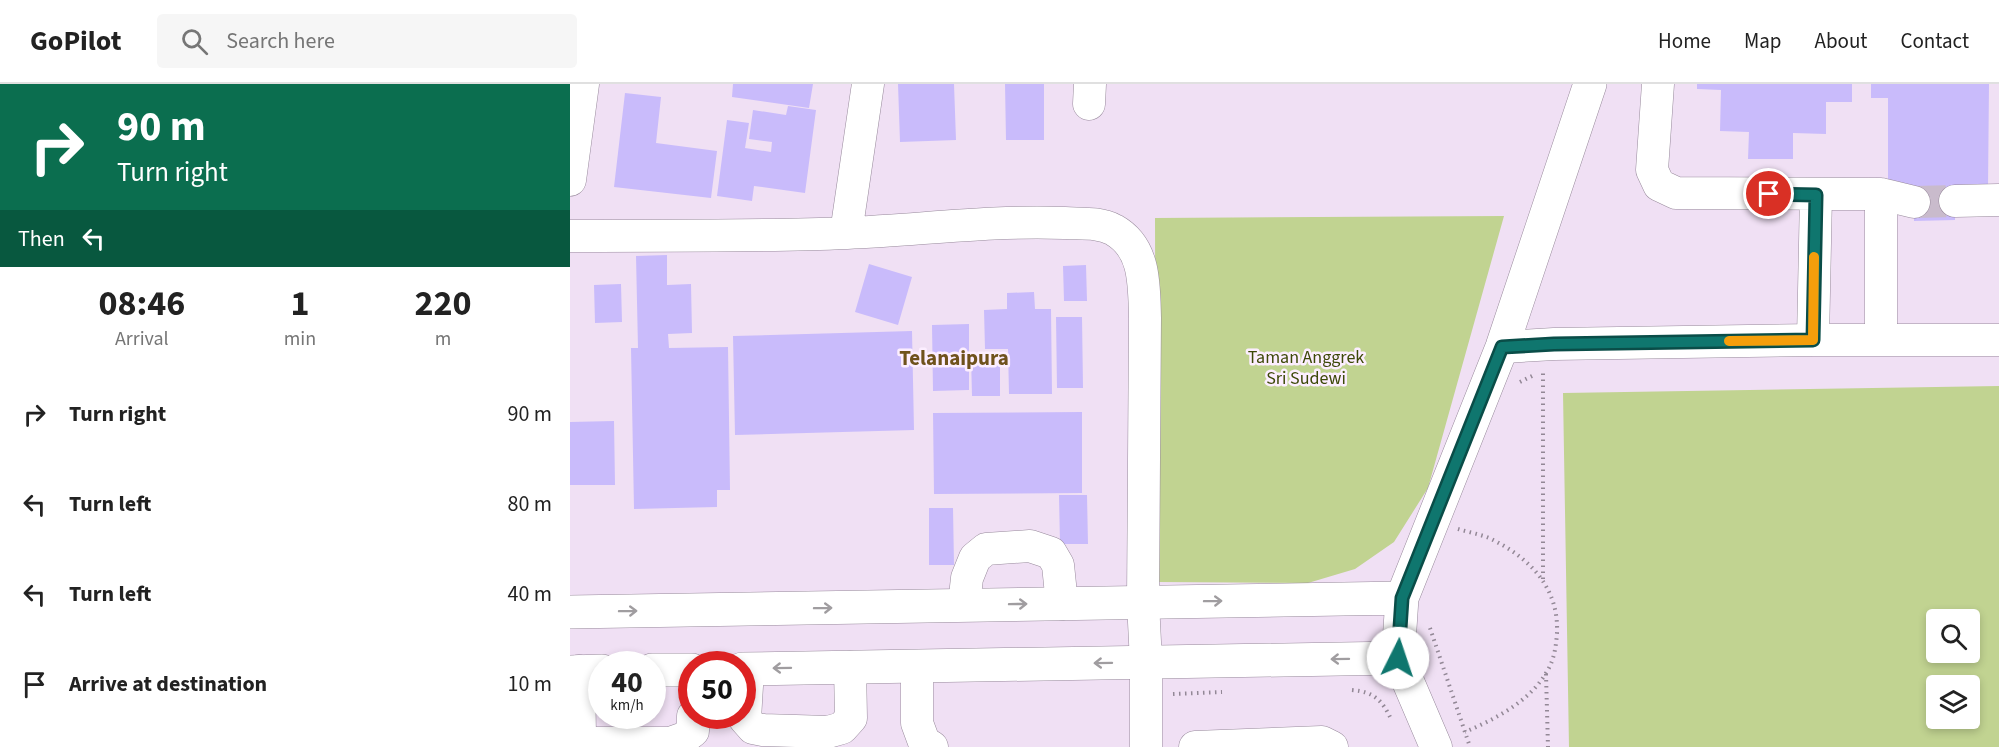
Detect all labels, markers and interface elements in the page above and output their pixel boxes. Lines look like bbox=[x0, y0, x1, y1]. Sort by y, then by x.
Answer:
search box bbox=[157, 14, 577, 68]
text: GoPilot bbox=[30, 21, 121, 61]
icon: search bbox=[178, 25, 211, 58]
text: Search here bbox=[226, 25, 335, 57]
text: Home bbox=[1658, 26, 1711, 56]
text: Map bbox=[1744, 26, 1782, 56]
text: About bbox=[1815, 26, 1867, 56]
text: Contact bbox=[1900, 26, 1969, 56]
text: 90 m bbox=[117, 97, 206, 157]
icon: right bbox=[18, 108, 96, 186]
text: Turn right bbox=[117, 153, 228, 192]
pin bbox=[1743, 168, 1794, 219]
icon: arrive bbox=[1752, 177, 1785, 210]
icon: left bbox=[77, 222, 110, 255]
text: Then bbox=[18, 223, 65, 255]
text: 08:46 bbox=[98, 278, 185, 329]
text: 1 bbox=[290, 278, 309, 329]
text: 220 bbox=[415, 278, 472, 329]
text: Arrival bbox=[115, 325, 169, 353]
text: min bbox=[284, 325, 316, 353]
text: m bbox=[435, 325, 451, 353]
district label: Telanaipura bbox=[899, 343, 1009, 373]
park label: Taman Anggrek Sri Sudewi bbox=[1248, 345, 1364, 391]
icon: right bbox=[18, 398, 51, 431]
text: Turn right bbox=[69, 398, 166, 430]
text: 90 m bbox=[507, 398, 552, 430]
icon: left bbox=[18, 488, 51, 521]
text: Turn left bbox=[69, 488, 151, 520]
text: 80 m bbox=[507, 488, 552, 520]
icon: left bbox=[18, 578, 51, 611]
text: Turn left bbox=[69, 578, 151, 610]
text: 40 m bbox=[507, 578, 552, 610]
one-way arrow bbox=[1203, 595, 1223, 607]
one-way arrow bbox=[1008, 599, 1028, 610]
one-way arrow bbox=[813, 602, 833, 614]
one-way arrow bbox=[618, 606, 638, 617]
map controls bbox=[1926, 609, 1980, 729]
button: search bbox=[1926, 609, 1980, 663]
position arrow bbox=[1366, 626, 1430, 690]
speed limit sign: 50 bbox=[678, 651, 756, 729]
one-way arrow bbox=[1330, 653, 1350, 665]
one-way arrow bbox=[1093, 657, 1113, 669]
text: 40 bbox=[611, 661, 643, 704]
one-way arrow bbox=[772, 662, 792, 674]
icon: arrive bbox=[18, 668, 51, 701]
text: Arrive at destination bbox=[69, 668, 267, 700]
text: 10 m bbox=[507, 668, 552, 700]
button: layers bbox=[1926, 675, 1980, 729]
text: km/h bbox=[610, 695, 644, 716]

